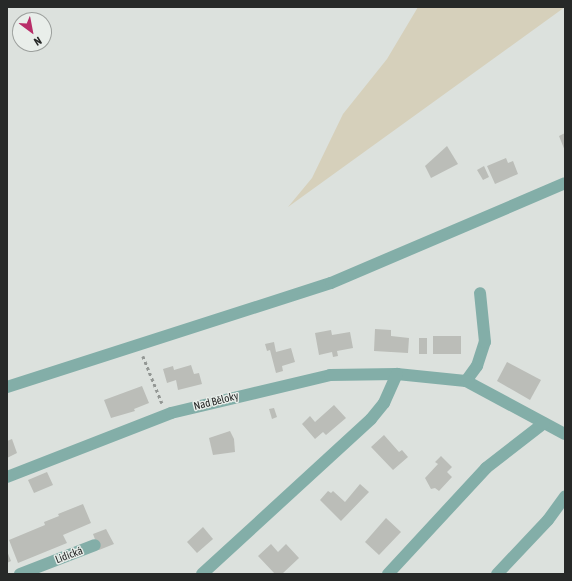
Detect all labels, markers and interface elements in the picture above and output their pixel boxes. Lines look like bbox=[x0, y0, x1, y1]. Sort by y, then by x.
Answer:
north arrow bbox=[12, 12, 52, 52]
text: N bbox=[32, 35, 44, 48]
street label: Nad Běloky bbox=[192, 389, 240, 413]
street label: Lidická bbox=[53, 544, 85, 566]

